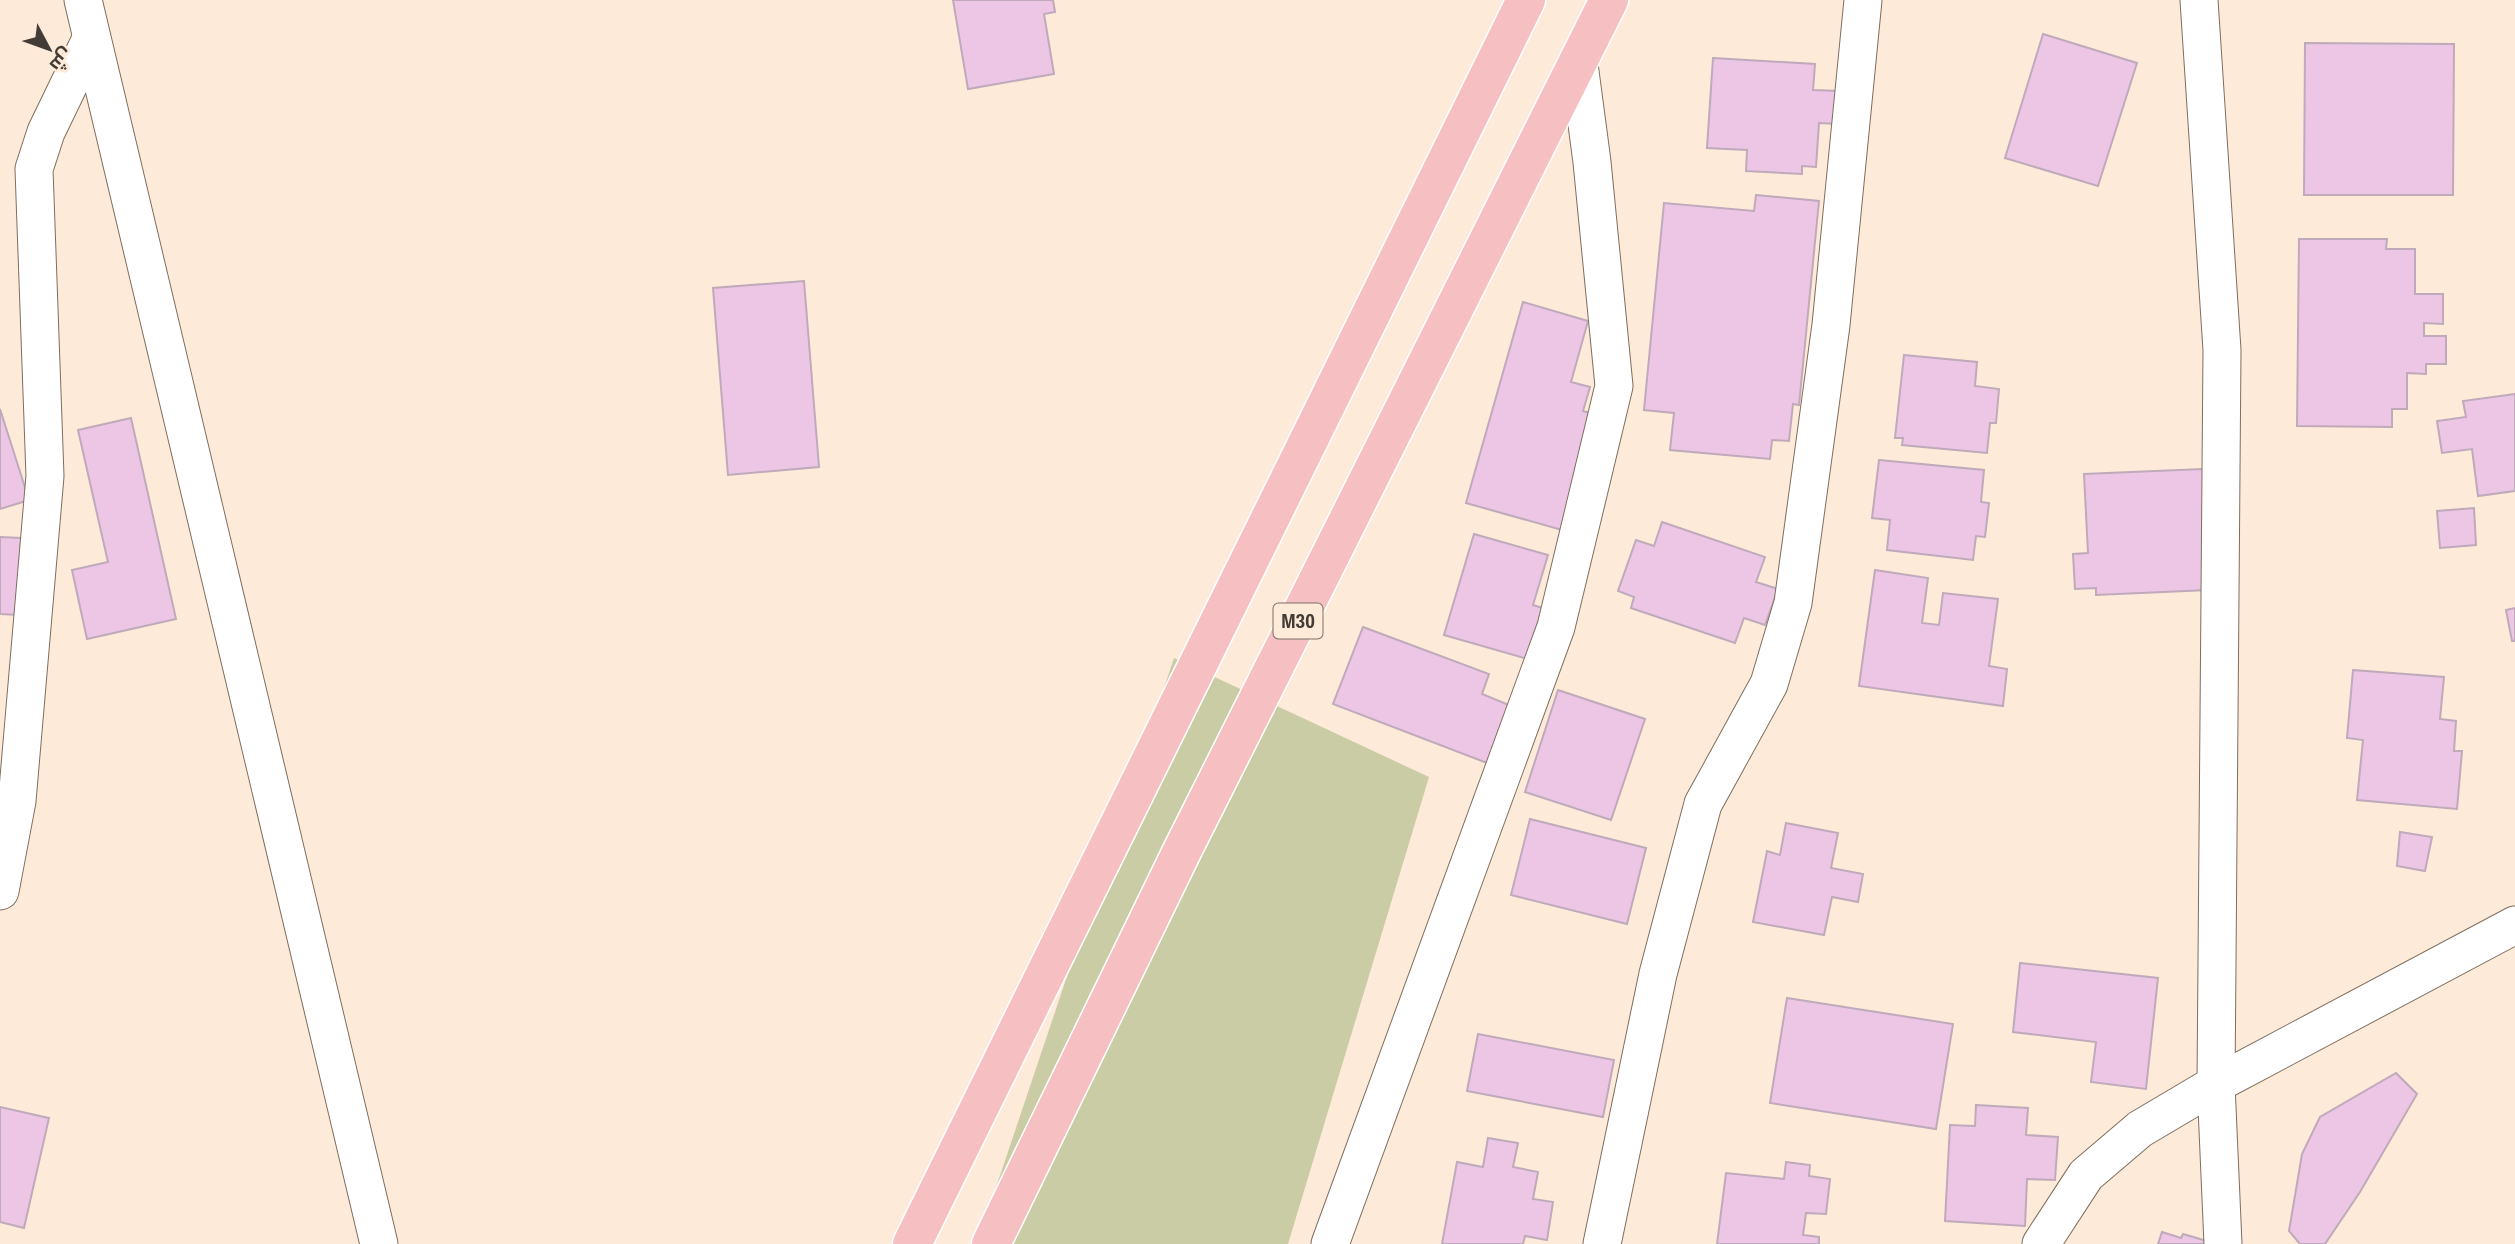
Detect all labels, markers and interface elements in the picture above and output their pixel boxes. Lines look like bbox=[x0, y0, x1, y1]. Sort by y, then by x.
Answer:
north arrow bbox=[14, 14, 84, 84]
text: ش bbox=[44, 42, 80, 78]
road number: M30 bbox=[1274, 604, 1322, 638]

